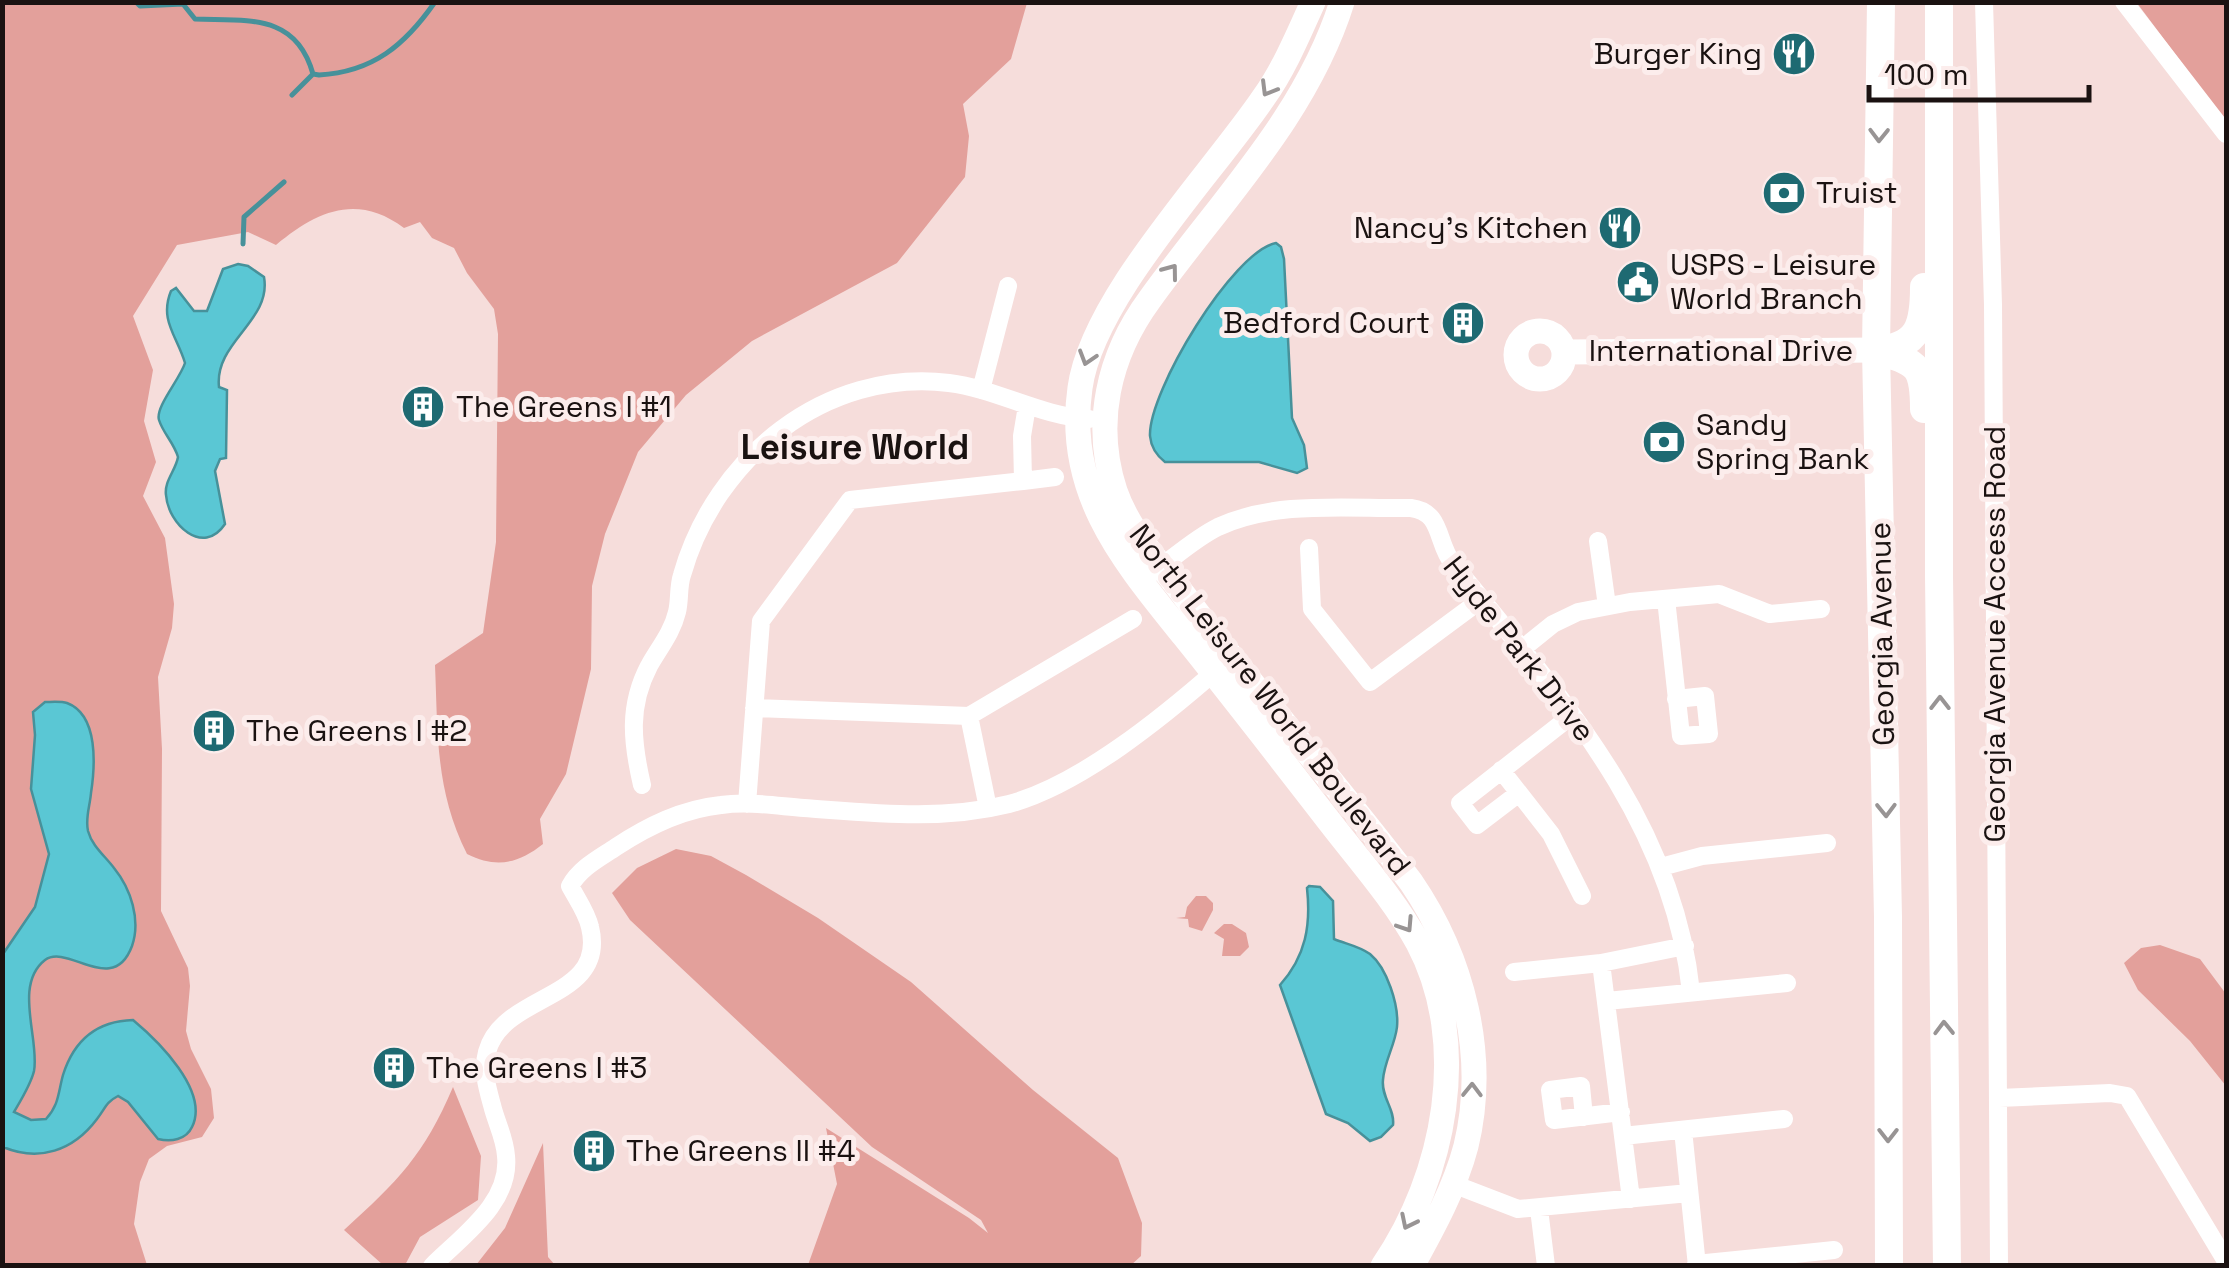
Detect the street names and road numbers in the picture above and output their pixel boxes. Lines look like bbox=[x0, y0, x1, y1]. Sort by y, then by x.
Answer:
street label: International Drive bbox=[1589, 331, 1853, 370]
street label: Georgia Avenue Access Road bbox=[1975, 426, 2014, 842]
street label: North Leisure World Boulevard bbox=[1121, 516, 1420, 883]
street label: Georgia Avenue bbox=[1860, 522, 1903, 746]
street label: Hyde Park Drive bbox=[1435, 548, 1604, 749]

